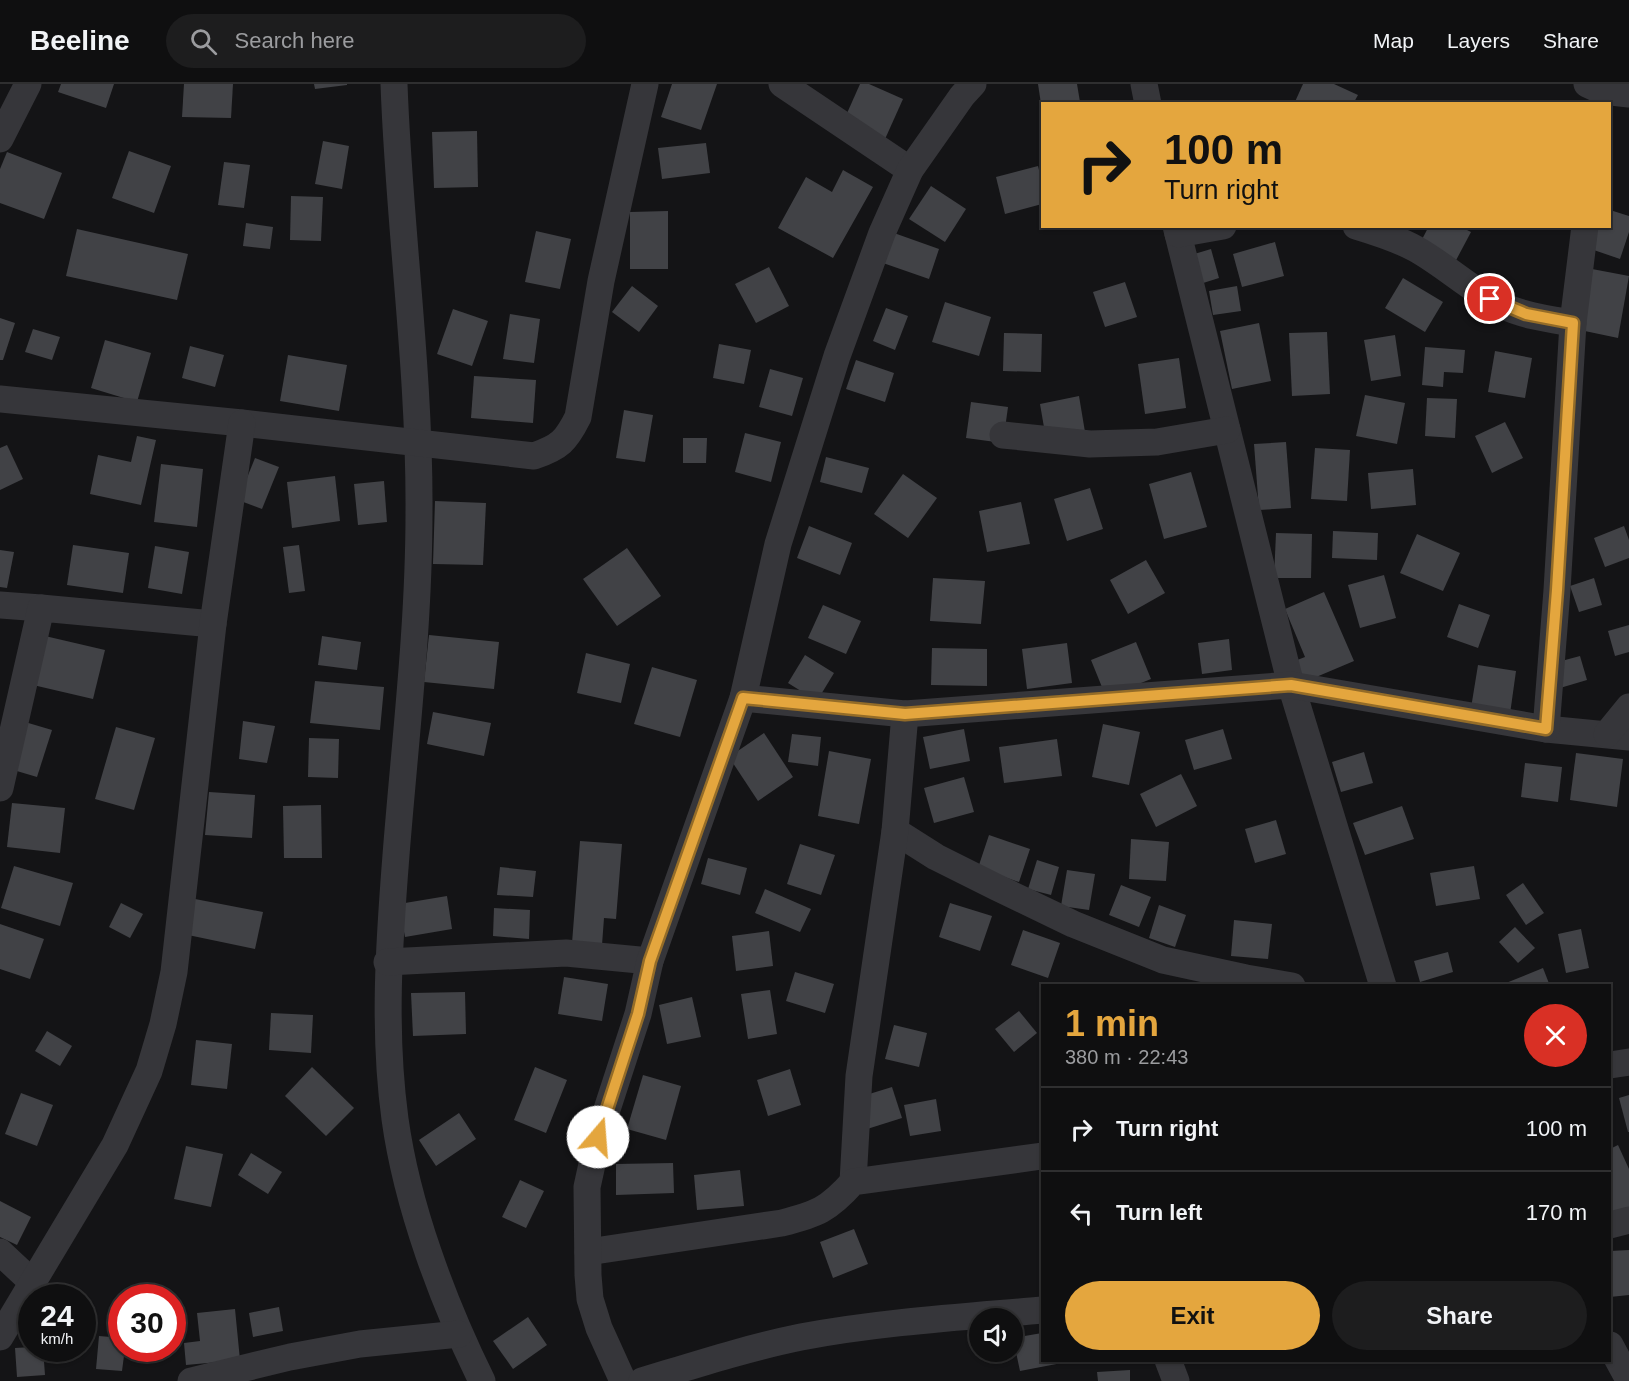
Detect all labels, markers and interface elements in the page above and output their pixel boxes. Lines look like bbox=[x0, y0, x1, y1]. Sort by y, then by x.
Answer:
search box bbox=[166, 14, 586, 68]
text: Beeline bbox=[30, 25, 130, 56]
icon: search bbox=[187, 25, 220, 58]
text: Search here bbox=[235, 28, 354, 53]
text: Map bbox=[1373, 29, 1414, 52]
text: Layers bbox=[1447, 29, 1510, 52]
text: Share bbox=[1543, 29, 1599, 52]
icon: right bbox=[1065, 126, 1143, 204]
text: 100 m bbox=[1164, 126, 1283, 173]
text: Turn right bbox=[1164, 175, 1279, 205]
pin bbox=[1464, 273, 1515, 324]
icon: arrive bbox=[1473, 282, 1506, 315]
text: 1 min bbox=[1065, 1003, 1159, 1044]
button: close bbox=[1524, 1004, 1587, 1067]
text: 380 m · 22:43 bbox=[1065, 1046, 1188, 1068]
position arrow bbox=[566, 1105, 630, 1169]
icon: right bbox=[1065, 1113, 1098, 1146]
text: Turn right bbox=[1116, 1116, 1218, 1141]
text: 100 m bbox=[1526, 1116, 1587, 1141]
icon: left bbox=[1065, 1197, 1098, 1230]
text: Turn left bbox=[1116, 1200, 1202, 1225]
text: 170 m bbox=[1526, 1200, 1587, 1225]
button: Exit bbox=[1065, 1281, 1320, 1350]
button: Share bbox=[1332, 1281, 1587, 1350]
speed limit sign: 30 bbox=[108, 1284, 186, 1362]
text: 24 bbox=[40, 1299, 74, 1332]
map controls bbox=[969, 1308, 1023, 1362]
button: sound bbox=[969, 1308, 1023, 1362]
text: km/h bbox=[41, 1330, 73, 1347]

